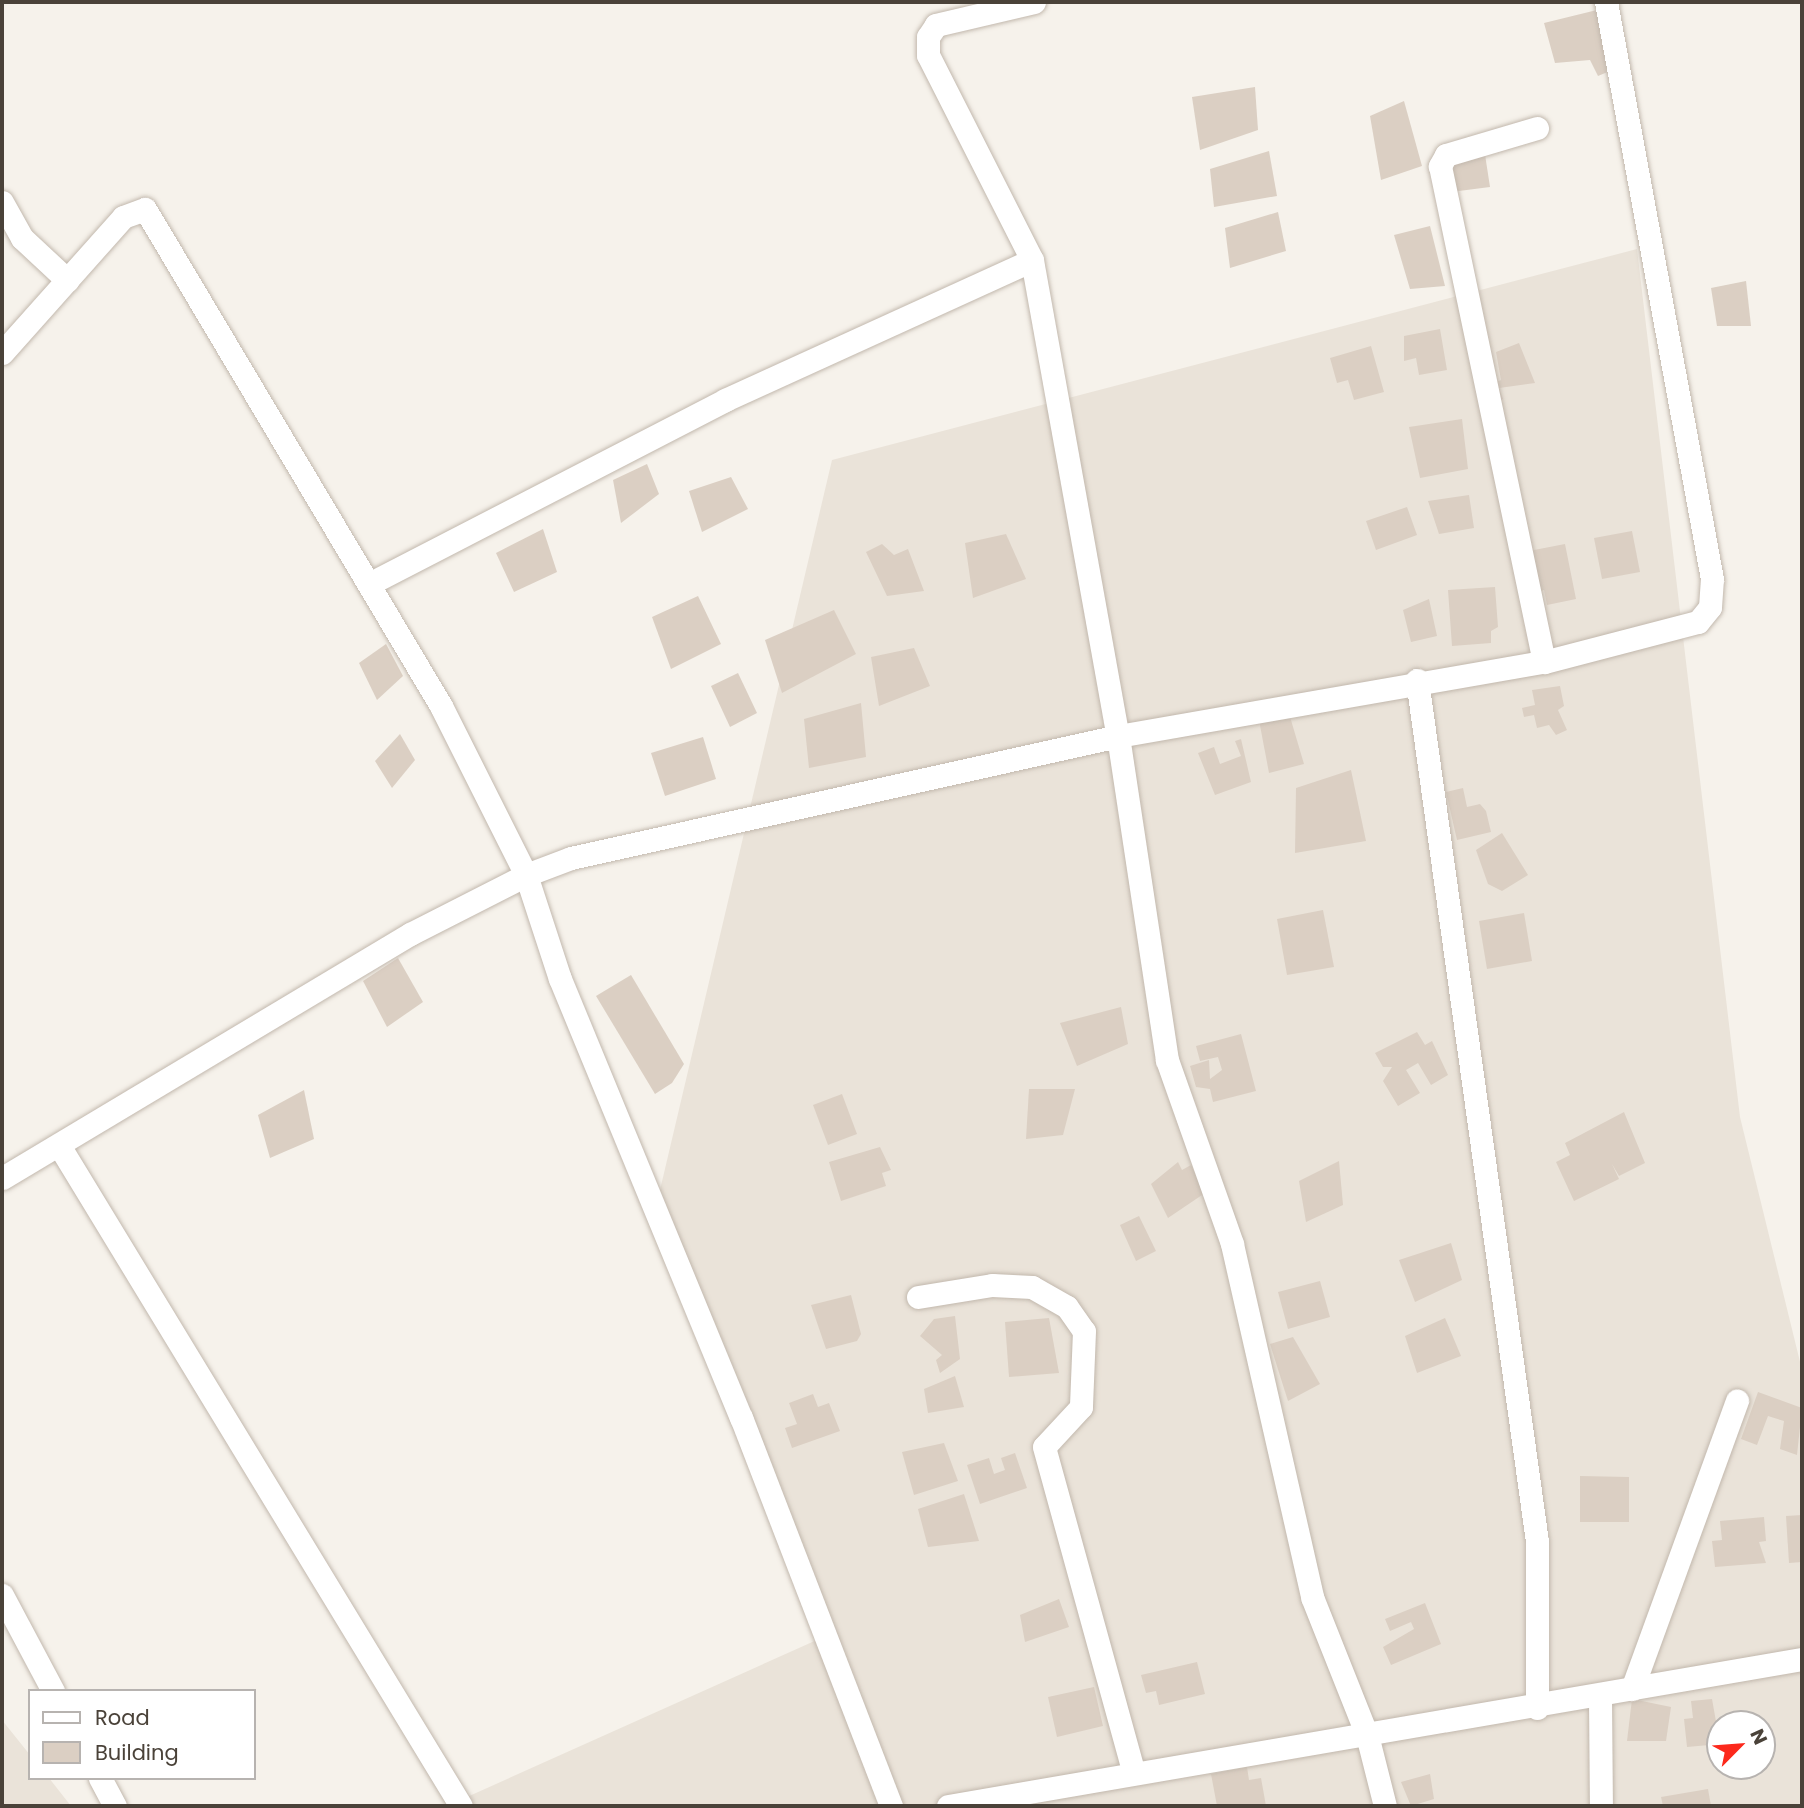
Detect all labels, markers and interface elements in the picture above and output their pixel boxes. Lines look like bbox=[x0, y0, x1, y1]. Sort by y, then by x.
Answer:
legend bbox=[28, 1689, 256, 1780]
text: Road bbox=[95, 1703, 150, 1732]
north arrow bbox=[1706, 1710, 1776, 1780]
text: N bbox=[1743, 1725, 1774, 1749]
text: Building bbox=[95, 1738, 179, 1767]

